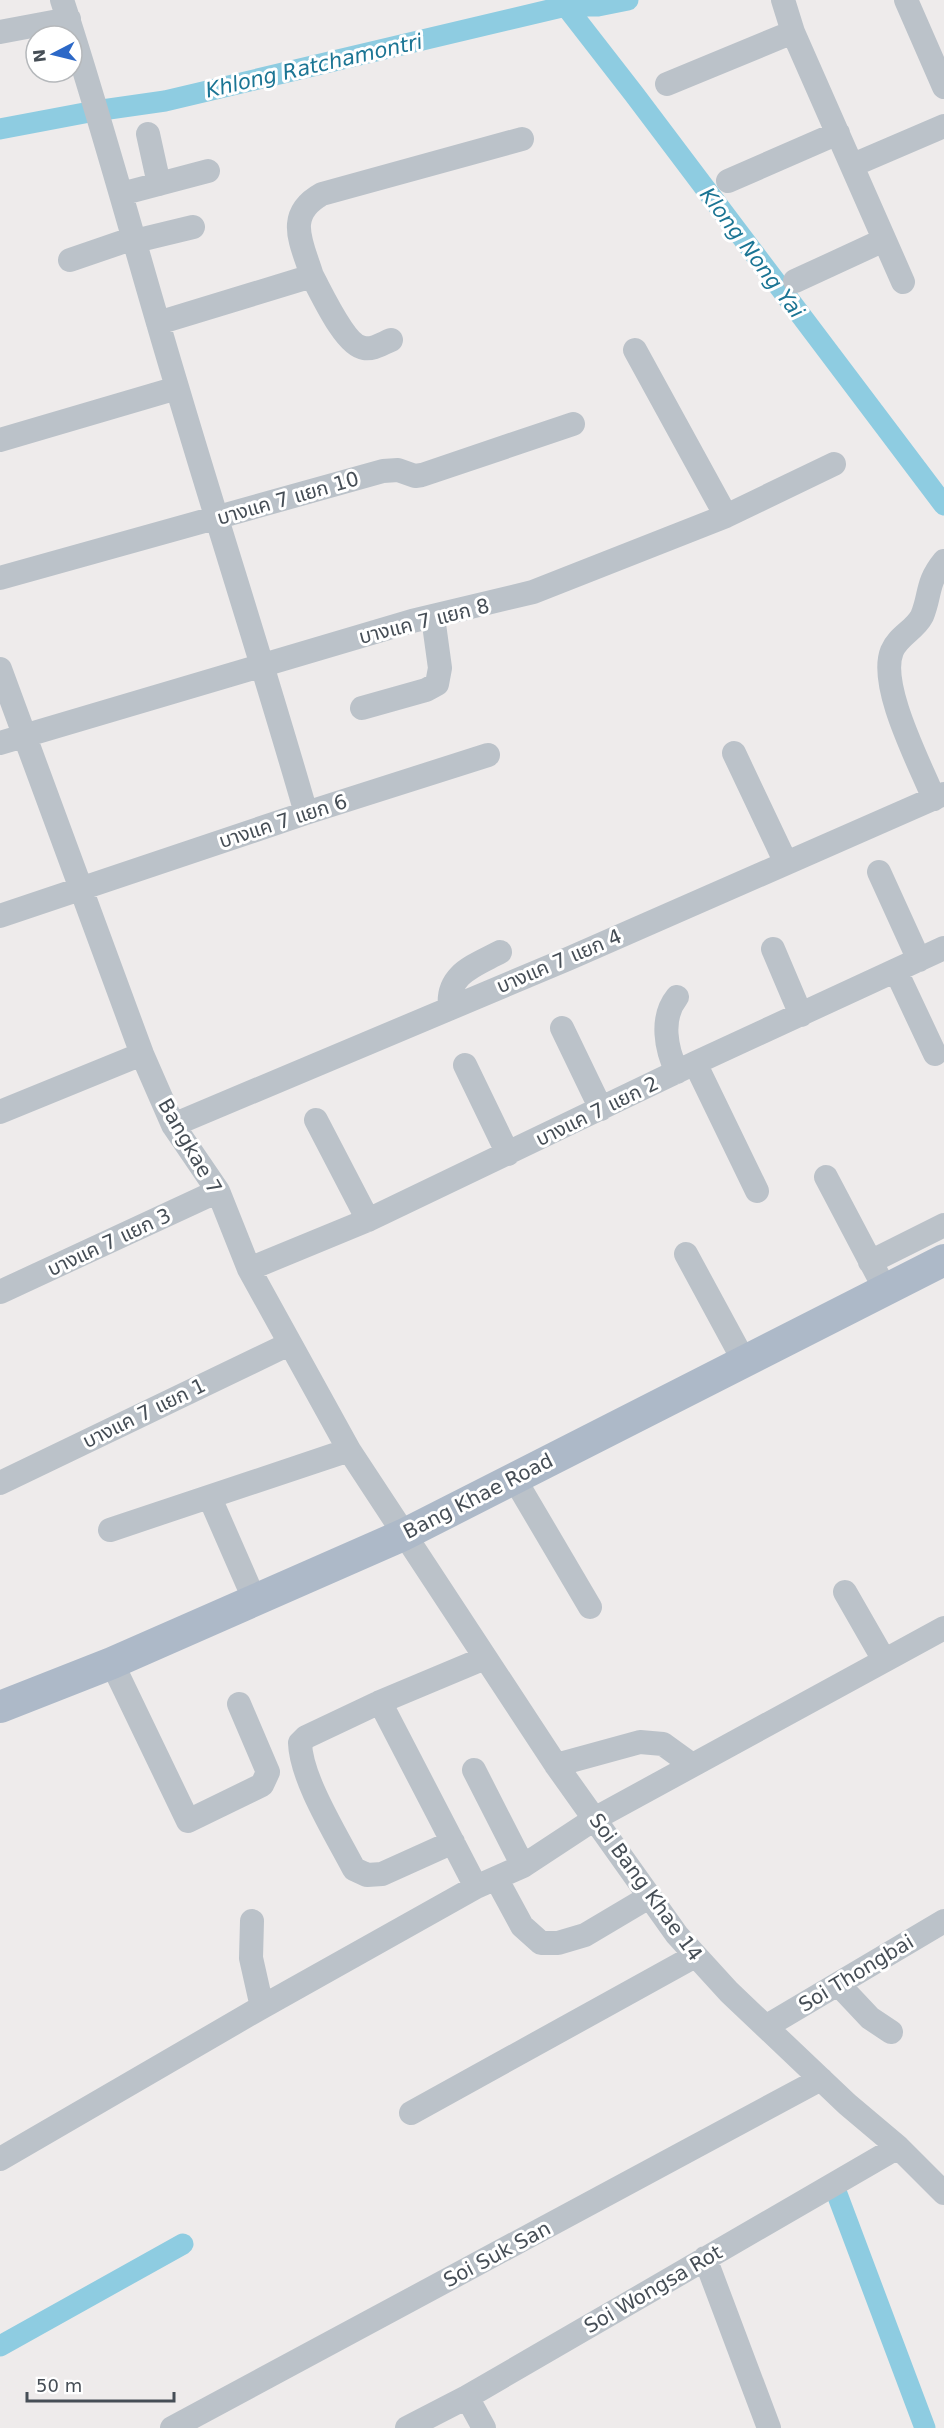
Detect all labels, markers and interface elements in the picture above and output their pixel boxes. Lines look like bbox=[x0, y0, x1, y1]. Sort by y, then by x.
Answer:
north arrow bbox=[24, 24, 84, 84]
water label: Khlong Ratchamontri bbox=[203, 29, 425, 103]
text: N bbox=[29, 48, 50, 64]
water label: Klong Nong Yai bbox=[695, 183, 809, 323]
street label: บางแค 7 แยก 10 bbox=[214, 466, 362, 530]
street label: บางแค 7 แยก 8 bbox=[356, 593, 492, 649]
street label: บางแค 7 แยก 6 bbox=[216, 789, 350, 853]
street label: บางแค 7 แยก 4 bbox=[493, 924, 625, 998]
street label: บางแค 7 แยก 2 bbox=[532, 1071, 662, 1151]
street label: Bangkae 7 bbox=[153, 1094, 227, 1198]
street label: บางแค 7 แยก 3 bbox=[43, 1203, 175, 1281]
street label: บางแค 7 แยก 1 bbox=[79, 1373, 209, 1453]
street label: Bang Khae Road bbox=[399, 1448, 557, 1544]
street label: Soi Bang Khae 14 bbox=[584, 1808, 708, 1966]
street label: Soi Thongbai bbox=[794, 1929, 918, 2017]
street label: Soi Suk San bbox=[439, 2216, 555, 2292]
street label: Soi Wongsa Rot bbox=[580, 2240, 726, 2338]
scale bar bbox=[27, 2365, 174, 2403]
text: 50 m bbox=[36, 2375, 82, 2396]

